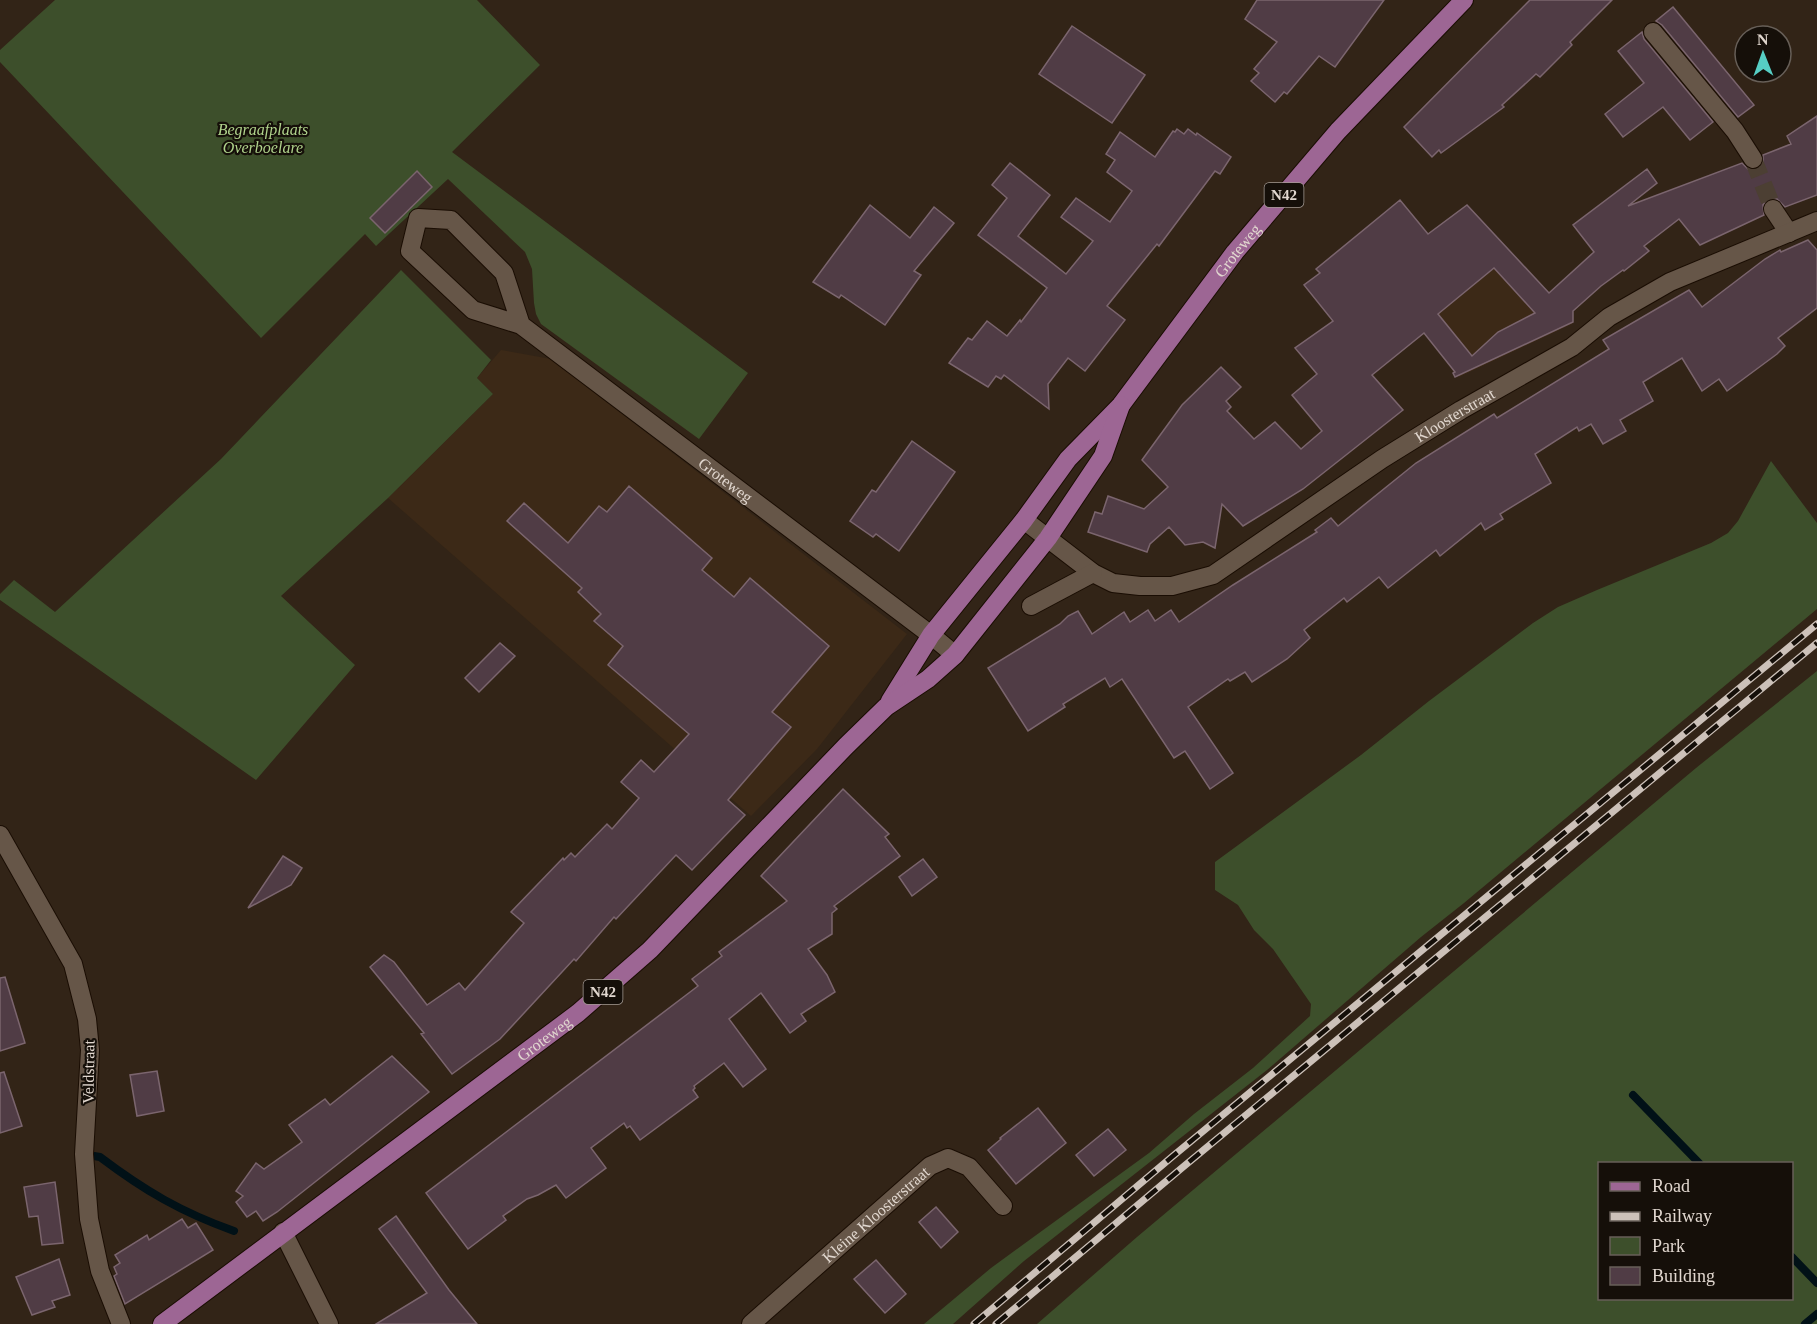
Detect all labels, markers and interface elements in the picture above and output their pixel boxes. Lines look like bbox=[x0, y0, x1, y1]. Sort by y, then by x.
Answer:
north arrow bbox=[1733, 24, 1793, 84]
text: N bbox=[1757, 31, 1769, 48]
park label: Begraafplaats Overboelare bbox=[218, 121, 308, 156]
road number: N42 bbox=[1264, 183, 1304, 207]
street label: Groteweg bbox=[1211, 221, 1265, 281]
street label: Kloosterstraat bbox=[1412, 385, 1498, 445]
street label: Groteweg bbox=[695, 454, 756, 507]
road number: N42 bbox=[584, 980, 622, 1004]
street label: Groteweg bbox=[514, 1013, 575, 1064]
street label: Veldstraat bbox=[79, 1039, 98, 1104]
legend bbox=[1598, 1162, 1793, 1300]
street label: Kleine Kloosterstraat bbox=[819, 1163, 933, 1266]
text: Road bbox=[1652, 1176, 1690, 1196]
text: Railway bbox=[1652, 1206, 1712, 1226]
text: Park bbox=[1652, 1236, 1685, 1256]
text: Building bbox=[1652, 1266, 1715, 1286]

